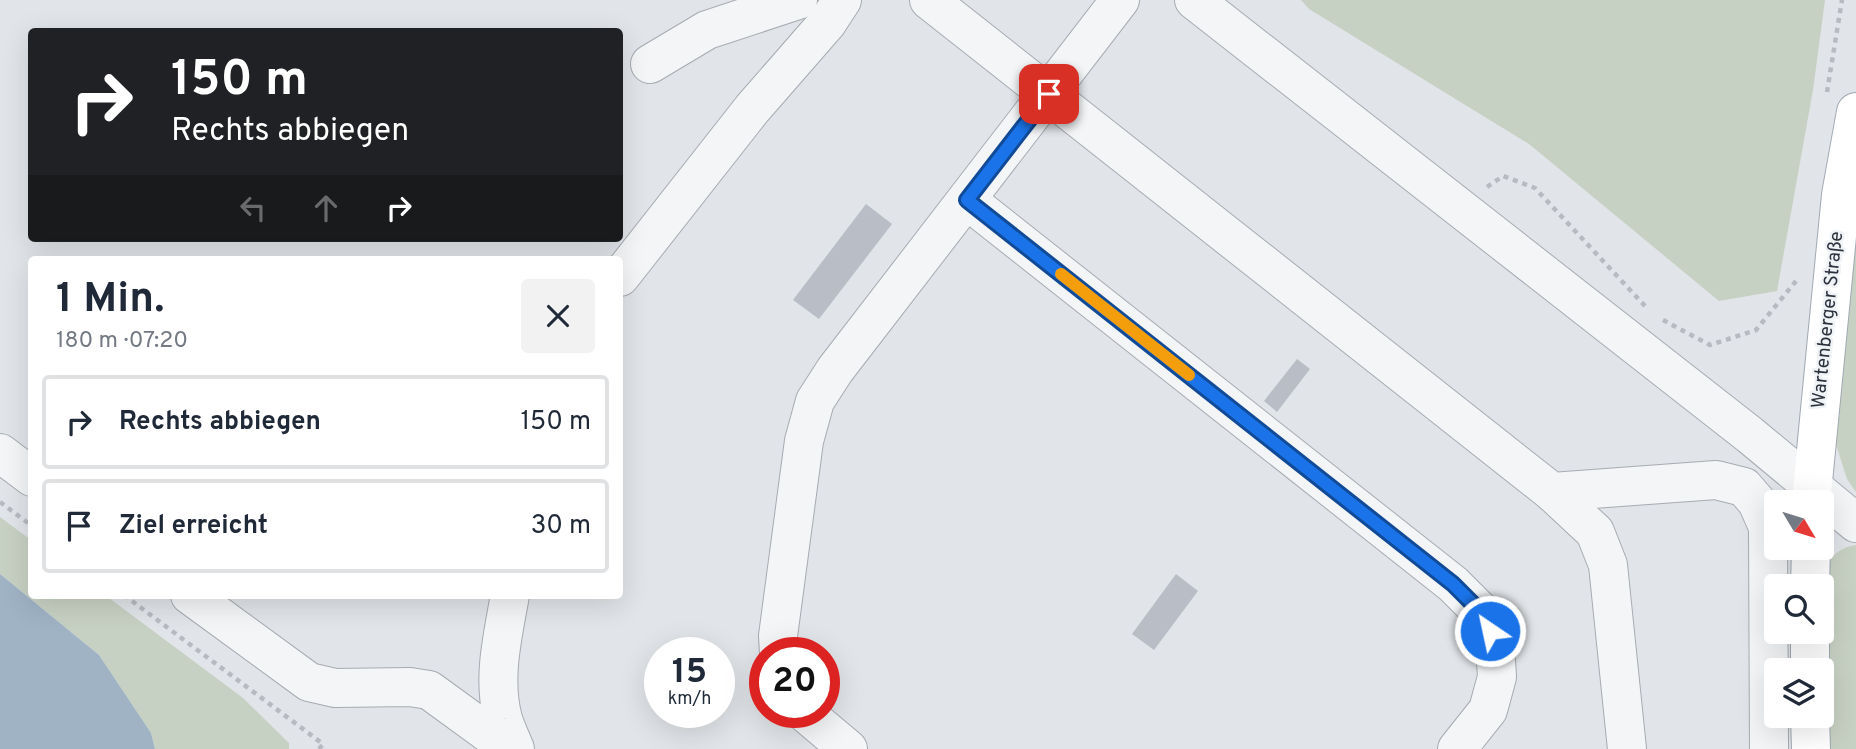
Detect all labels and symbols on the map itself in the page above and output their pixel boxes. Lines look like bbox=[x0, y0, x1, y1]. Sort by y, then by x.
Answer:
pin bbox=[1019, 64, 1079, 124]
street label: Wartenberger Straße bbox=[1807, 230, 1849, 410]
north arrow bbox=[1764, 490, 1834, 560]
position arrow bbox=[1453, 594, 1527, 668]
speed limit sign: 20 bbox=[749, 637, 840, 728]

